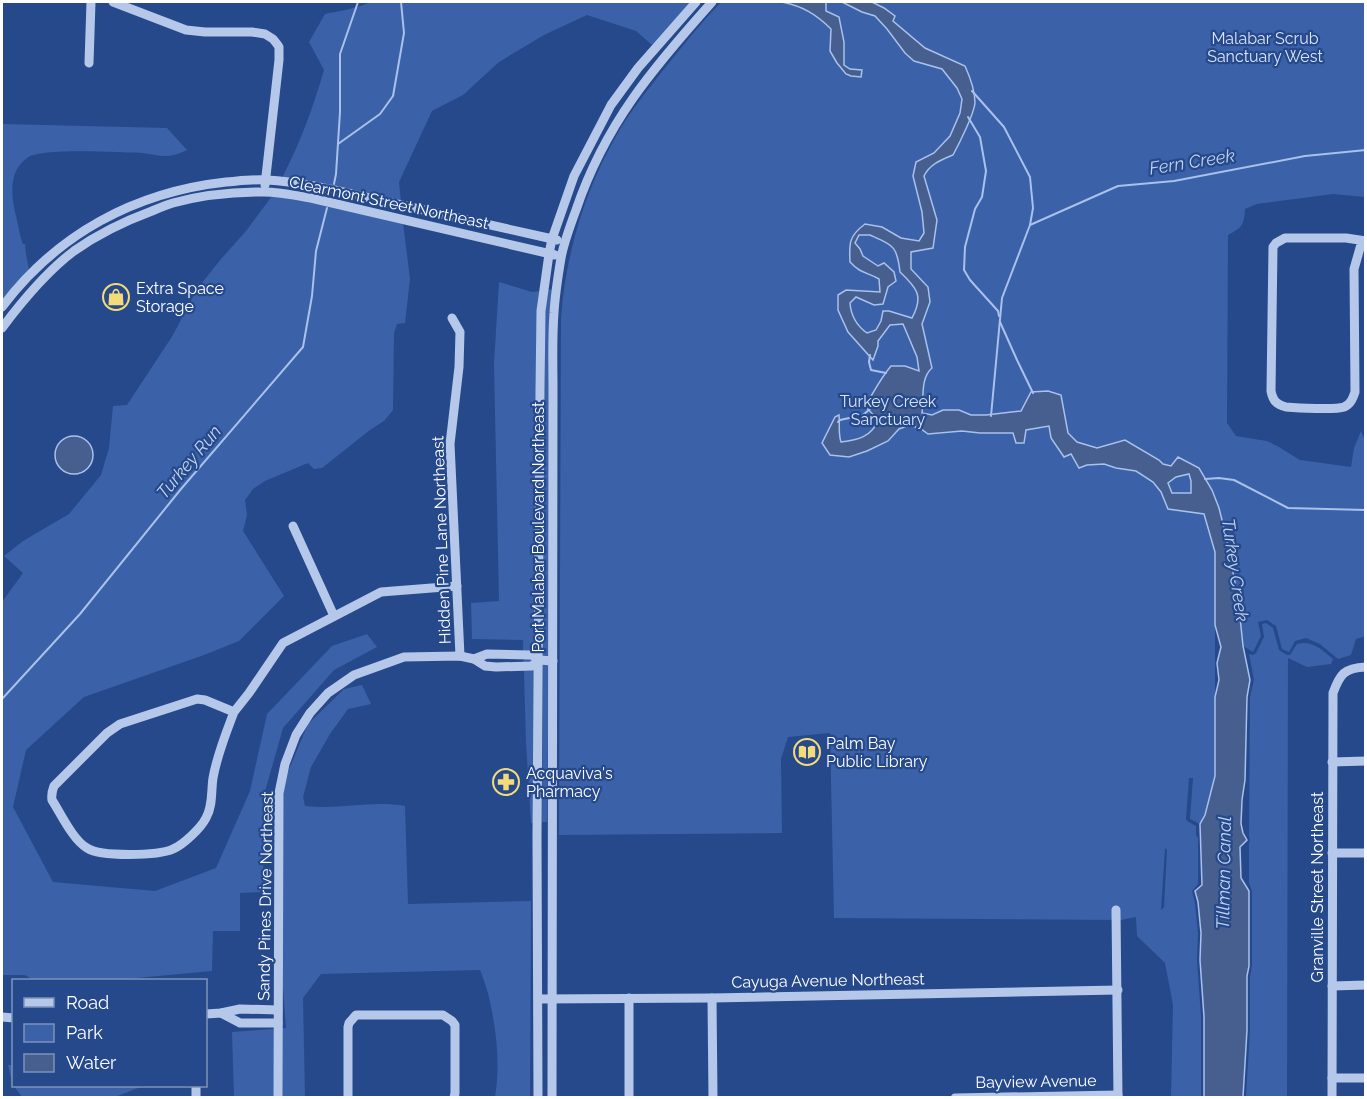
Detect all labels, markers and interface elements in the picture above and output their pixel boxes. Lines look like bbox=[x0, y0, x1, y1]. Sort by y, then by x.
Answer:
park label: Malabar Scrub Sanctuary West bbox=[1207, 29, 1323, 66]
water label: Fern Creek bbox=[1147, 144, 1237, 179]
street label: Clearmont Street Northeast bbox=[287, 172, 491, 233]
place label: Extra Space Storage bbox=[136, 279, 224, 316]
shop icon: Extra Space Storage bbox=[101, 282, 131, 312]
park label: Turkey Creek Sanctuary bbox=[840, 392, 937, 429]
street label: Port Malabar Boulevard Northeast bbox=[529, 401, 548, 652]
water label: Turkey Run bbox=[152, 421, 225, 502]
street label: Hidden Pine Lane Northeast bbox=[428, 435, 455, 644]
water label: Turkey Creek bbox=[1218, 517, 1253, 623]
place label: Palm Bay Public Library bbox=[826, 734, 928, 771]
library icon: Palm Bay Public Library bbox=[792, 737, 822, 767]
place label: Acquaviva's Pharmacy bbox=[526, 764, 613, 801]
pharmacy icon: Acquaviva's Pharmacy bbox=[491, 767, 521, 797]
street label: Sandy Pines Drive Northeast bbox=[254, 790, 277, 1001]
street label: Granville Street Northeast bbox=[1308, 791, 1327, 982]
water label: Tillman Canal bbox=[1212, 816, 1235, 930]
street label: Cayuga Avenue Northeast bbox=[731, 969, 925, 992]
legend bbox=[12, 979, 207, 1087]
text: Road bbox=[66, 992, 109, 1013]
text: Park bbox=[66, 1022, 103, 1043]
text: Water bbox=[66, 1052, 117, 1073]
street label: Bayview Avenue bbox=[975, 1071, 1097, 1092]

